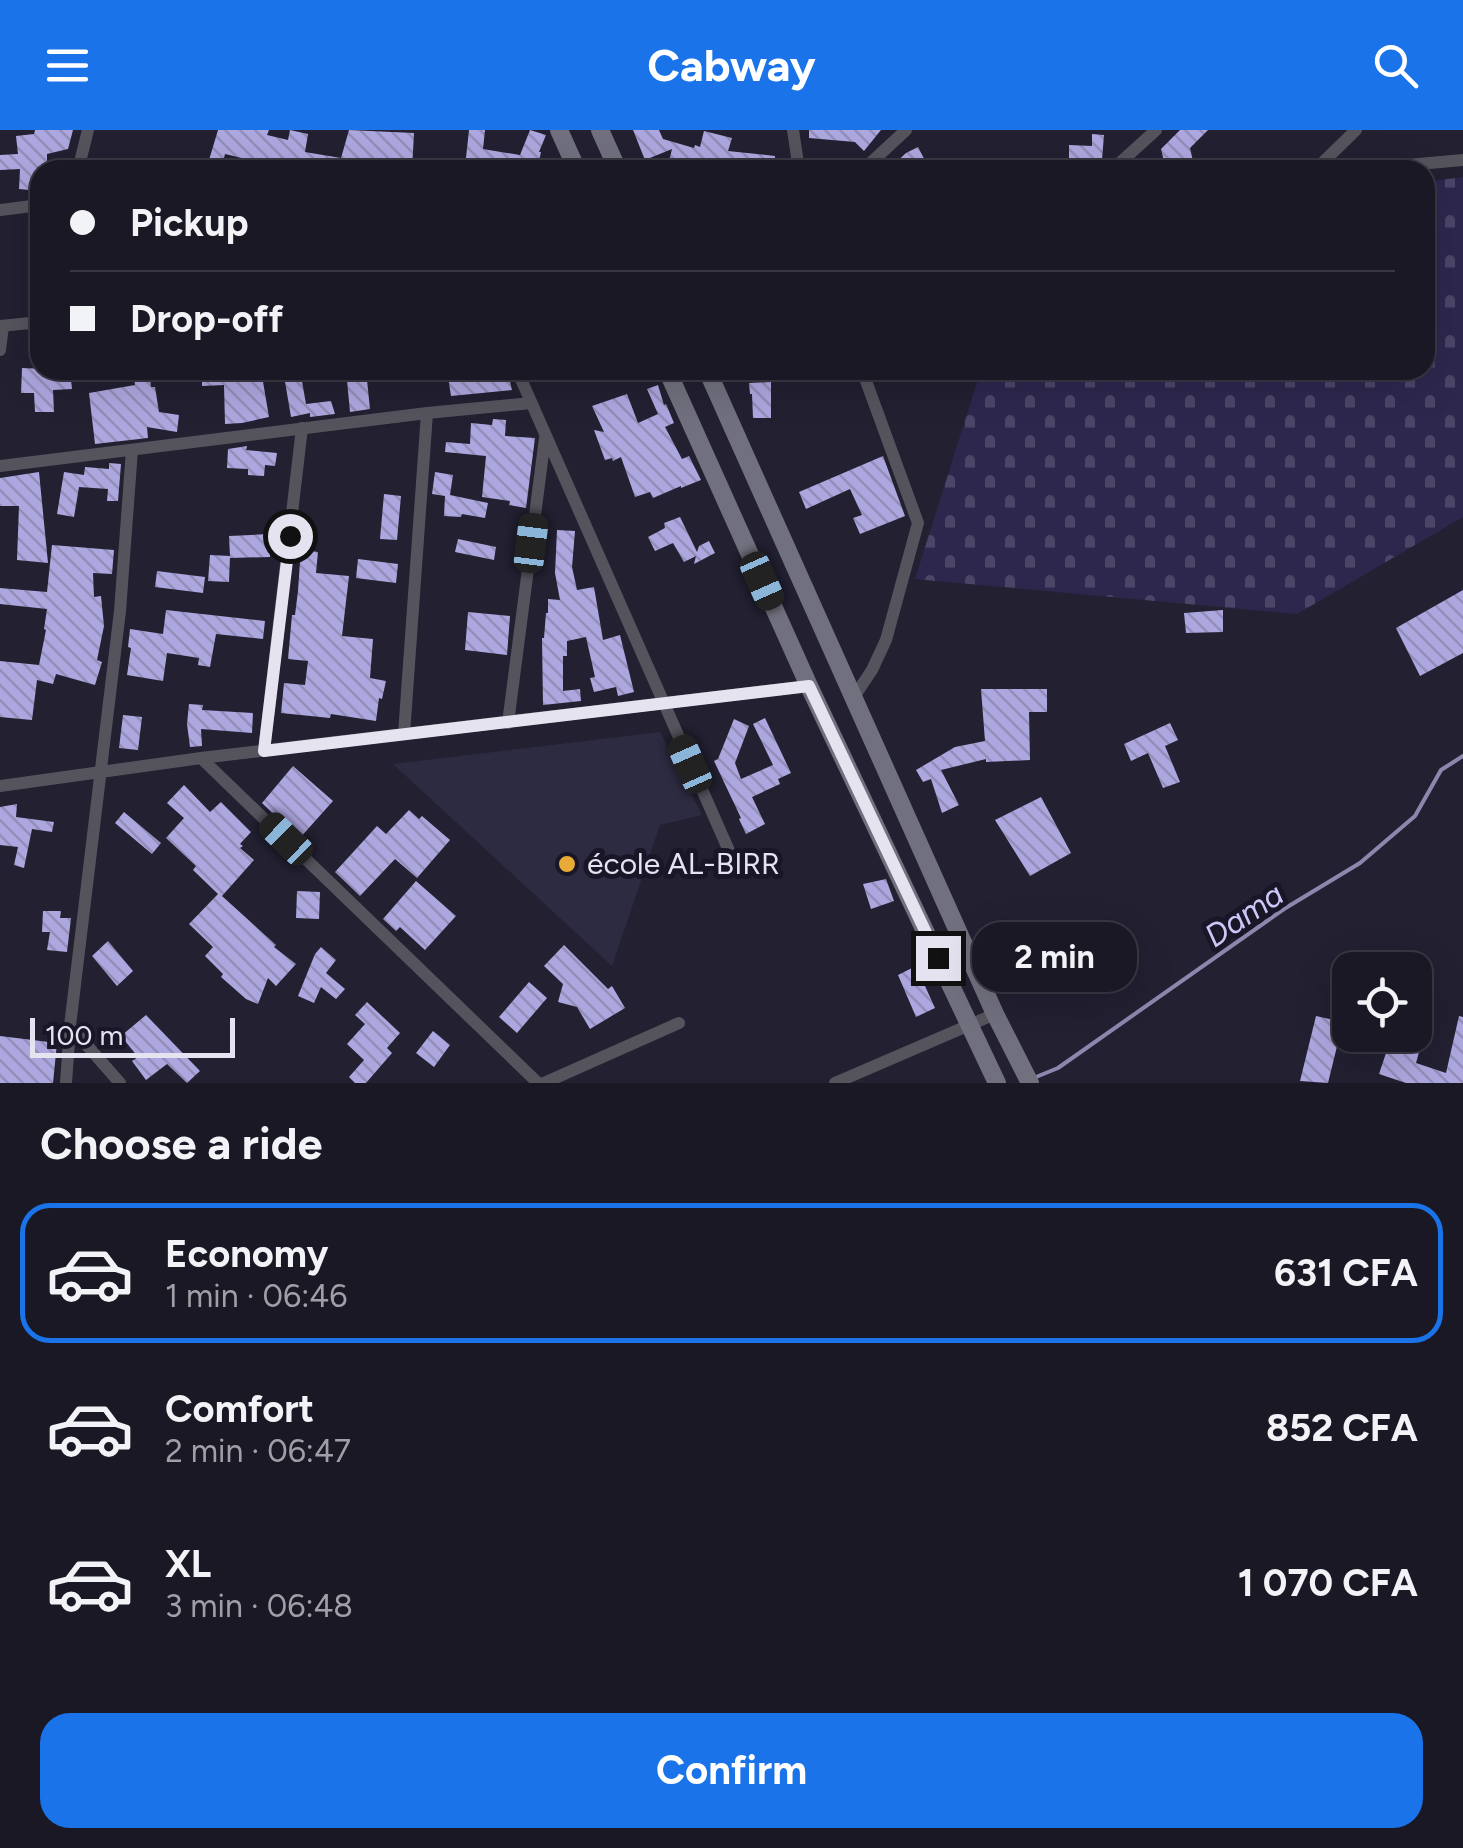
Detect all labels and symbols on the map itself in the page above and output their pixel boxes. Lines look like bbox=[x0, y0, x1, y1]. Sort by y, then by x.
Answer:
car bbox=[512, 511, 550, 575]
route start bbox=[268, 514, 313, 559]
car bbox=[736, 547, 788, 615]
car bbox=[664, 730, 716, 798]
car bbox=[254, 807, 318, 871]
place label: école AL-BIRR bbox=[587, 845, 780, 882]
marker: école AL-BIRR bbox=[556, 853, 578, 875]
water label: Dama bbox=[1197, 875, 1291, 955]
callout: 2 min bbox=[973, 923, 1138, 993]
route end bbox=[916, 936, 961, 981]
scale bar bbox=[30, 1013, 235, 1058]

